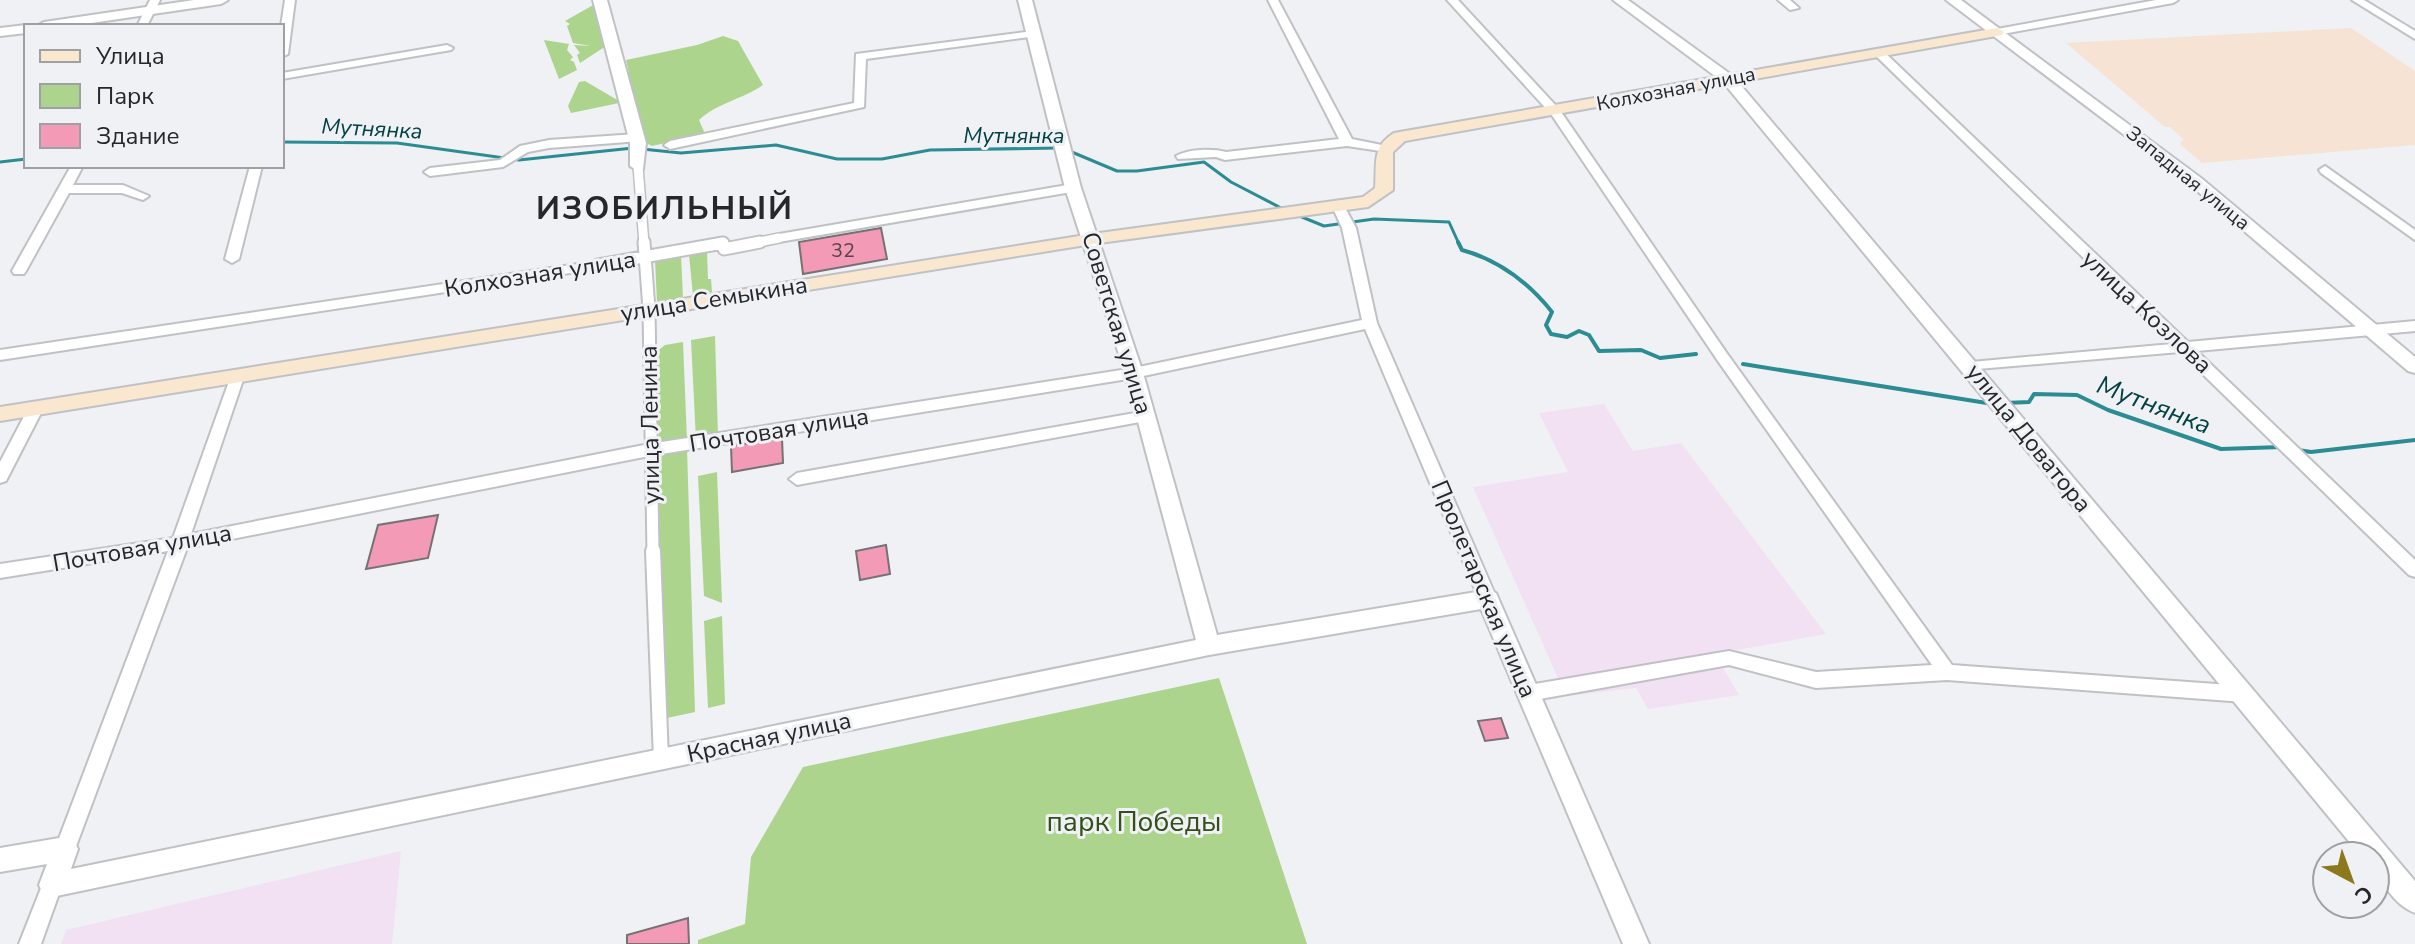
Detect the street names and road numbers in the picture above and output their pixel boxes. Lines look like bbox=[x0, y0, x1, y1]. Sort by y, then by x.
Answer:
street label: Колхозная улица bbox=[1594, 60, 1758, 118]
street label: Западная улица bbox=[2120, 120, 2256, 236]
street label: Советская улица bbox=[1074, 228, 1160, 418]
street label: Колхозная улица bbox=[442, 243, 638, 305]
street label: улица Козлова bbox=[2075, 243, 2219, 381]
street label: улица Семыкина bbox=[618, 268, 810, 330]
street label: улица Ленина bbox=[633, 345, 667, 505]
street label: улица Доватора bbox=[1959, 357, 2099, 519]
street label: Почтовая улица bbox=[687, 400, 871, 460]
street label: Пролетарская улица bbox=[1424, 475, 1544, 703]
street label: Почтовая улица bbox=[50, 517, 234, 579]
street label: Красная улица bbox=[684, 704, 854, 770]

